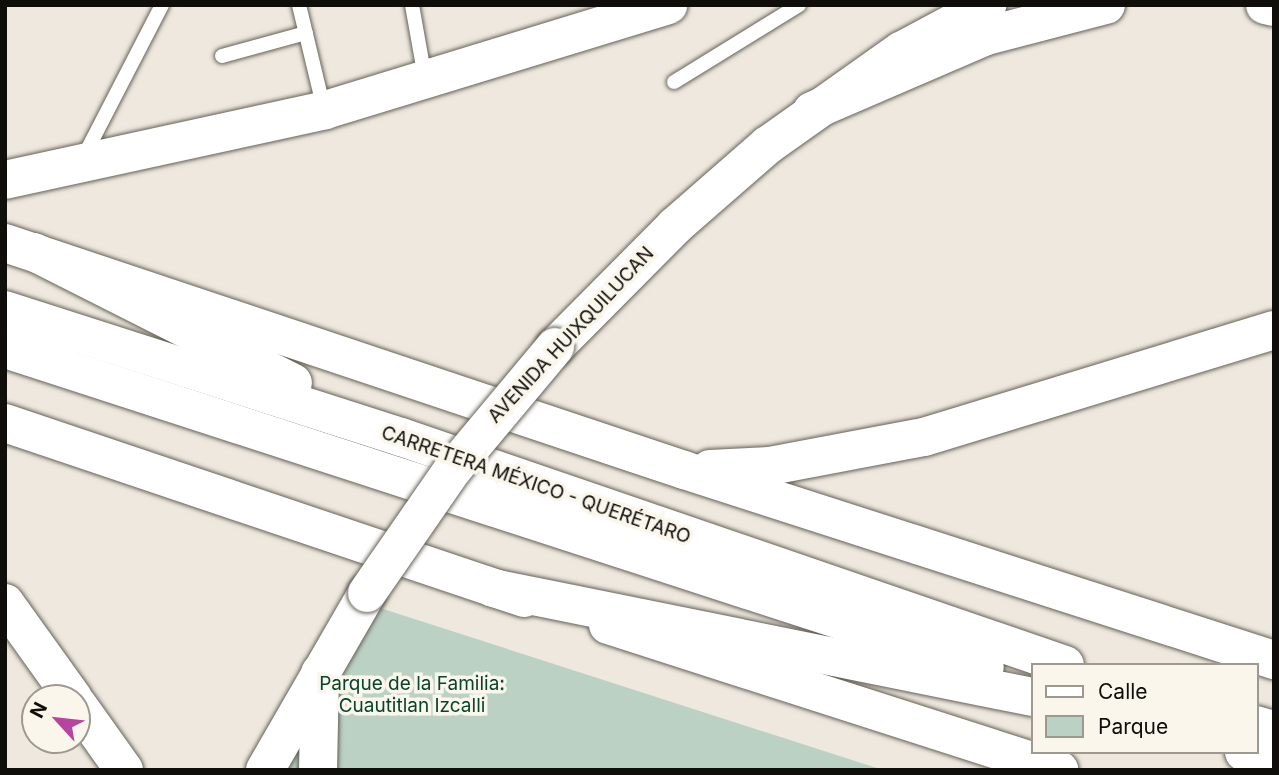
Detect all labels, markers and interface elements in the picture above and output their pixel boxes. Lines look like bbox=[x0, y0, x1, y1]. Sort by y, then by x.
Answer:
street label: AVENIDA HUIXQUILUCAN bbox=[483, 242, 659, 428]
street label: CARRETERA MÉXICO - QUERÉTARO bbox=[378, 421, 694, 549]
legend bbox=[1030, 663, 1258, 754]
park label: Parque de la Familia: Cuautitlan Izcalli bbox=[319, 673, 505, 717]
text: Calle bbox=[1098, 679, 1148, 704]
north arrow bbox=[21, 684, 91, 754]
text: N bbox=[25, 698, 52, 722]
text: Parque bbox=[1098, 714, 1168, 739]

